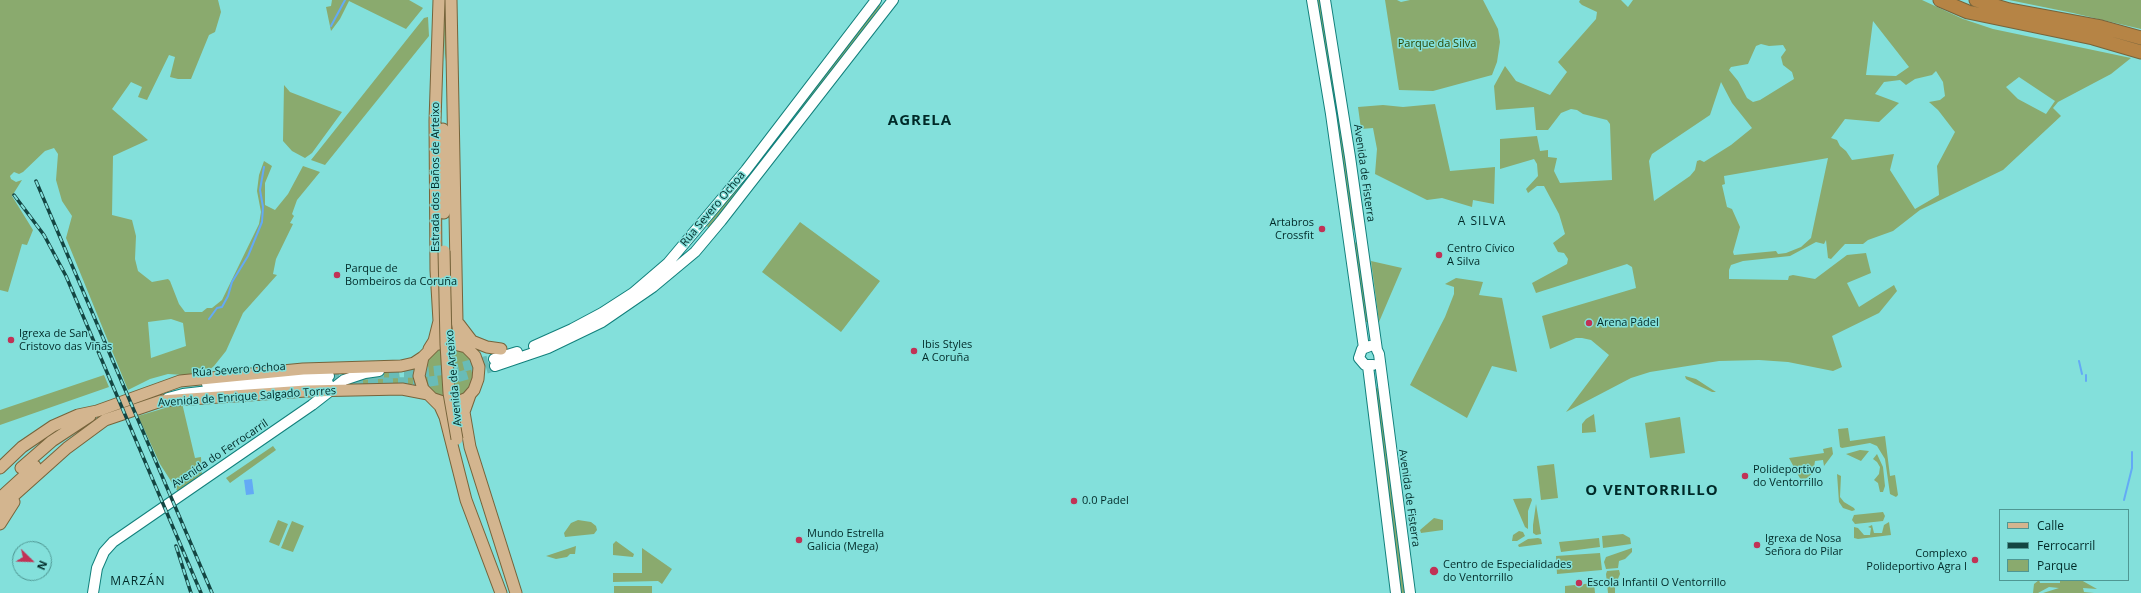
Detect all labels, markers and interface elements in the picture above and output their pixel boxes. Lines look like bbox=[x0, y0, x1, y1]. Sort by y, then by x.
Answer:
park label: Parque da Silva bbox=[1398, 37, 1476, 51]
street label: Estrada dos Baños de Arteixo bbox=[429, 102, 443, 252]
district label: AGRELA bbox=[888, 112, 952, 130]
street label: Avenida de Fisterra bbox=[1351, 123, 1377, 223]
street label: Rúa Severo Ochoa bbox=[678, 169, 748, 249]
district label: A SILVA bbox=[1458, 215, 1506, 229]
place label: Artabros Crossfit bbox=[1269, 216, 1314, 242]
marker: Artabros Crossfit bbox=[1317, 224, 1327, 234]
place label: Centro Cívico A Silva bbox=[1447, 242, 1515, 268]
marker: Centro Cívico A Silva bbox=[1434, 250, 1444, 260]
place label: Parque de Bombeiros da Coruña bbox=[345, 262, 457, 288]
marker: Parque de Bombeiros da Coruña bbox=[332, 270, 342, 280]
place label: Arena Pádel bbox=[1597, 316, 1659, 330]
marker: Arena Pádel bbox=[1584, 318, 1594, 328]
place label: Igrexa de San Cristovo das Viñas bbox=[19, 327, 112, 353]
street label: Avenida de Arteixo bbox=[443, 329, 465, 427]
marker: Igrexa de San Cristovo das Viñas bbox=[6, 335, 16, 345]
place label: Ibis Styles A Coruña bbox=[922, 338, 972, 364]
marker: Ibis Styles A Coruña bbox=[909, 346, 919, 356]
street label: Rúa Severo Ochoa bbox=[192, 360, 286, 380]
street label: Avenida de Enrique Salgado Torres bbox=[157, 384, 337, 410]
street label: Avenida do Ferrocarril bbox=[169, 417, 271, 491]
street label: Avenida de Fisterra bbox=[1396, 448, 1422, 548]
place label: Polideportivo do Ventorrillo bbox=[1753, 463, 1823, 489]
marker: Polideportivo do Ventorrillo bbox=[1740, 471, 1750, 481]
district label: O VENTORRILLO bbox=[1585, 482, 1719, 500]
place label: 0.0 Padel bbox=[1082, 494, 1129, 508]
marker: 0.0 Padel bbox=[1069, 496, 1079, 506]
legend bbox=[1999, 509, 2129, 581]
text: Calle bbox=[2037, 517, 2064, 534]
place label: Mundo Estrella Galicia (Mega) bbox=[807, 527, 884, 553]
place label: Igrexa de Nosa Señora do Pilar bbox=[1765, 532, 1843, 558]
marker: Mundo Estrella Galicia (Mega) bbox=[794, 535, 804, 545]
text: Ferrocarril bbox=[2037, 537, 2095, 554]
marker: Igrexa de Nosa Señora do Pilar bbox=[1752, 540, 1762, 550]
north arrow bbox=[12, 541, 52, 581]
place label: Complexo Polideportivo Agra I bbox=[1866, 547, 1967, 573]
marker: Complexo Polideportivo Agra I bbox=[1970, 555, 1980, 565]
text: Parque bbox=[2037, 557, 2077, 574]
text: N bbox=[34, 558, 51, 573]
place label: Centro de Especialidades do Ventorrillo bbox=[1443, 558, 1571, 584]
marker: Centro de Especialidades do Ventorrillo bbox=[1428, 565, 1440, 577]
district label: MARZÁN bbox=[110, 575, 166, 589]
place label: Escola Infantil O Ventorrillo bbox=[1587, 576, 1726, 590]
marker: Escola Infantil O Ventorrillo bbox=[1574, 578, 1584, 588]

